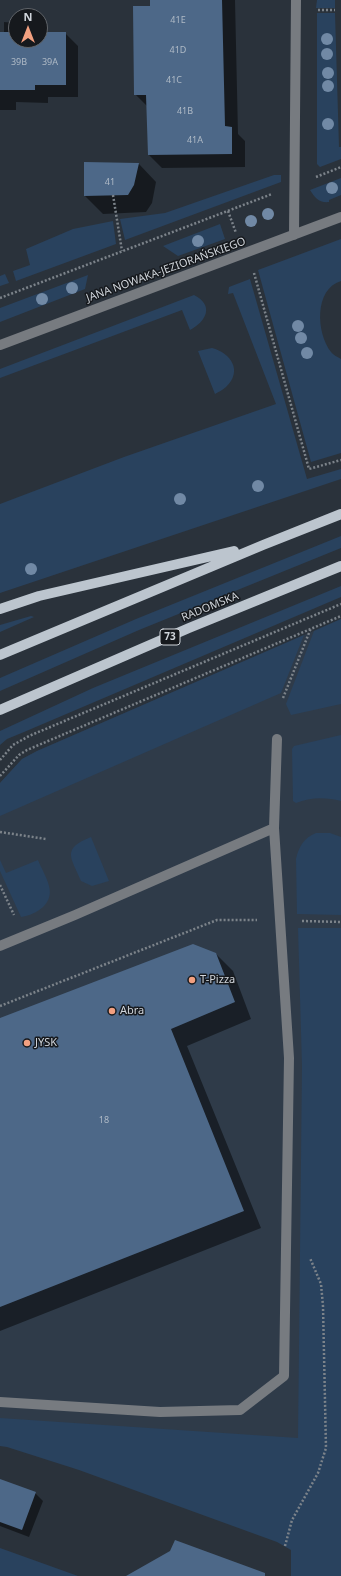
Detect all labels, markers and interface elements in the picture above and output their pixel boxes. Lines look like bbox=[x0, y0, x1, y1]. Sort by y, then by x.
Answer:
north arrow bbox=[8, 8, 48, 48]
text: N bbox=[24, 9, 32, 24]
house number: 41E bbox=[170, 15, 186, 25]
house number: 41D bbox=[170, 45, 186, 55]
house number: 39B bbox=[11, 57, 27, 67]
house number: 39A bbox=[42, 57, 58, 67]
house number: 41C bbox=[166, 75, 182, 85]
house number: 41B bbox=[177, 106, 193, 116]
house number: 41A bbox=[187, 135, 203, 145]
house number: 41 bbox=[105, 177, 115, 187]
street label: JANA NOWAKA-JEZIORAŃSKIEGO bbox=[85, 235, 247, 305]
street label: RADOMSKA bbox=[180, 590, 240, 624]
road number: 73 bbox=[160, 629, 180, 645]
place label: T-Pizza bbox=[200, 973, 235, 987]
marker: T-Pizza bbox=[187, 975, 197, 985]
place label: Abra bbox=[120, 1004, 144, 1018]
marker: Abra bbox=[107, 1006, 117, 1016]
place label: JYSK bbox=[35, 1036, 57, 1050]
marker: JYSK bbox=[22, 1038, 32, 1048]
house number: 18 bbox=[99, 1115, 109, 1125]

